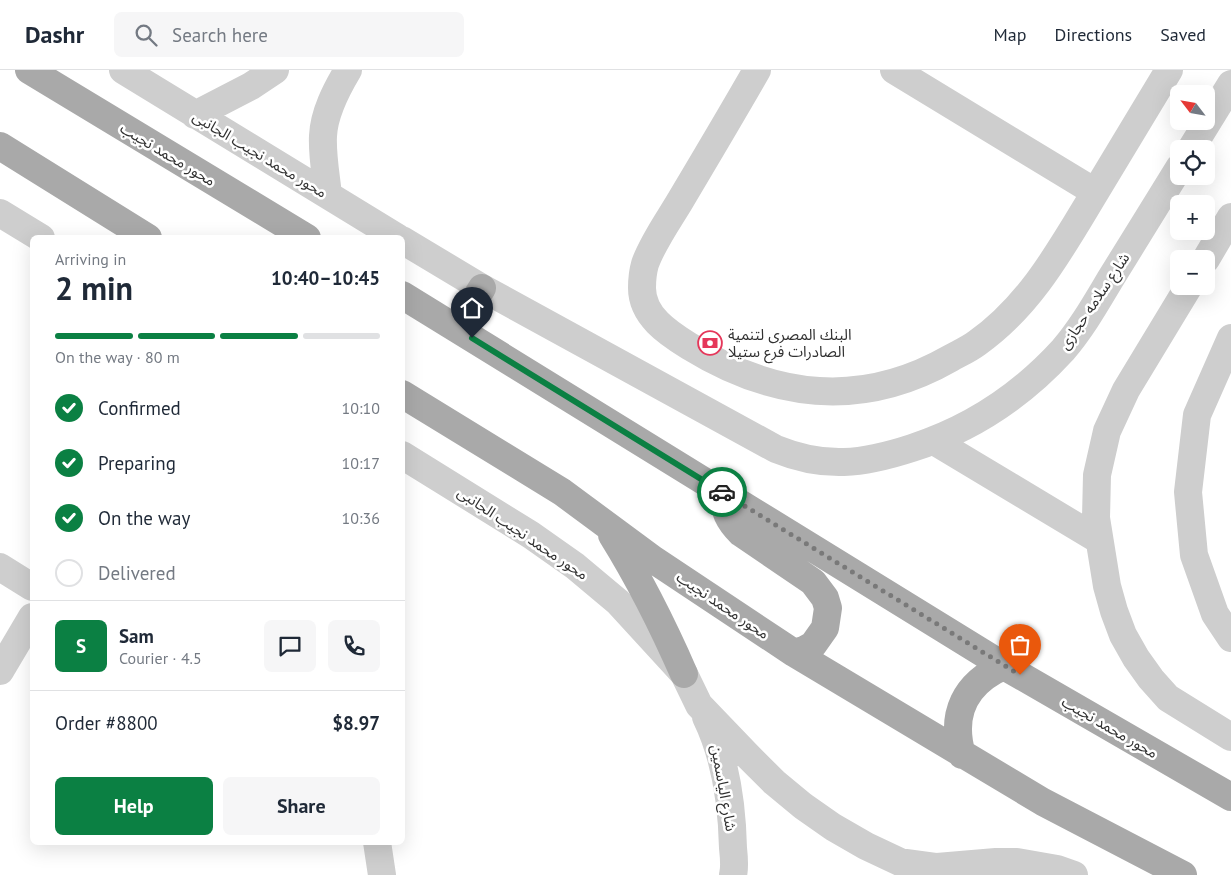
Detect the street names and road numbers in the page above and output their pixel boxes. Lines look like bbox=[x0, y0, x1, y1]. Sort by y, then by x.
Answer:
street label: محور محمد نجيب الجانبى bbox=[189, 106, 331, 202]
street label: محور محمد نجيب bbox=[117, 118, 219, 190]
street label: شارع سلامه حجازى bbox=[1055, 249, 1136, 355]
street label: محور محمد نجيب الجانبى bbox=[454, 482, 592, 584]
street label: محور محمد نجيب bbox=[673, 567, 773, 643]
street label: محور محمد نجيب bbox=[1059, 692, 1161, 762]
street label: شارع الياسمين bbox=[704, 743, 741, 834]

